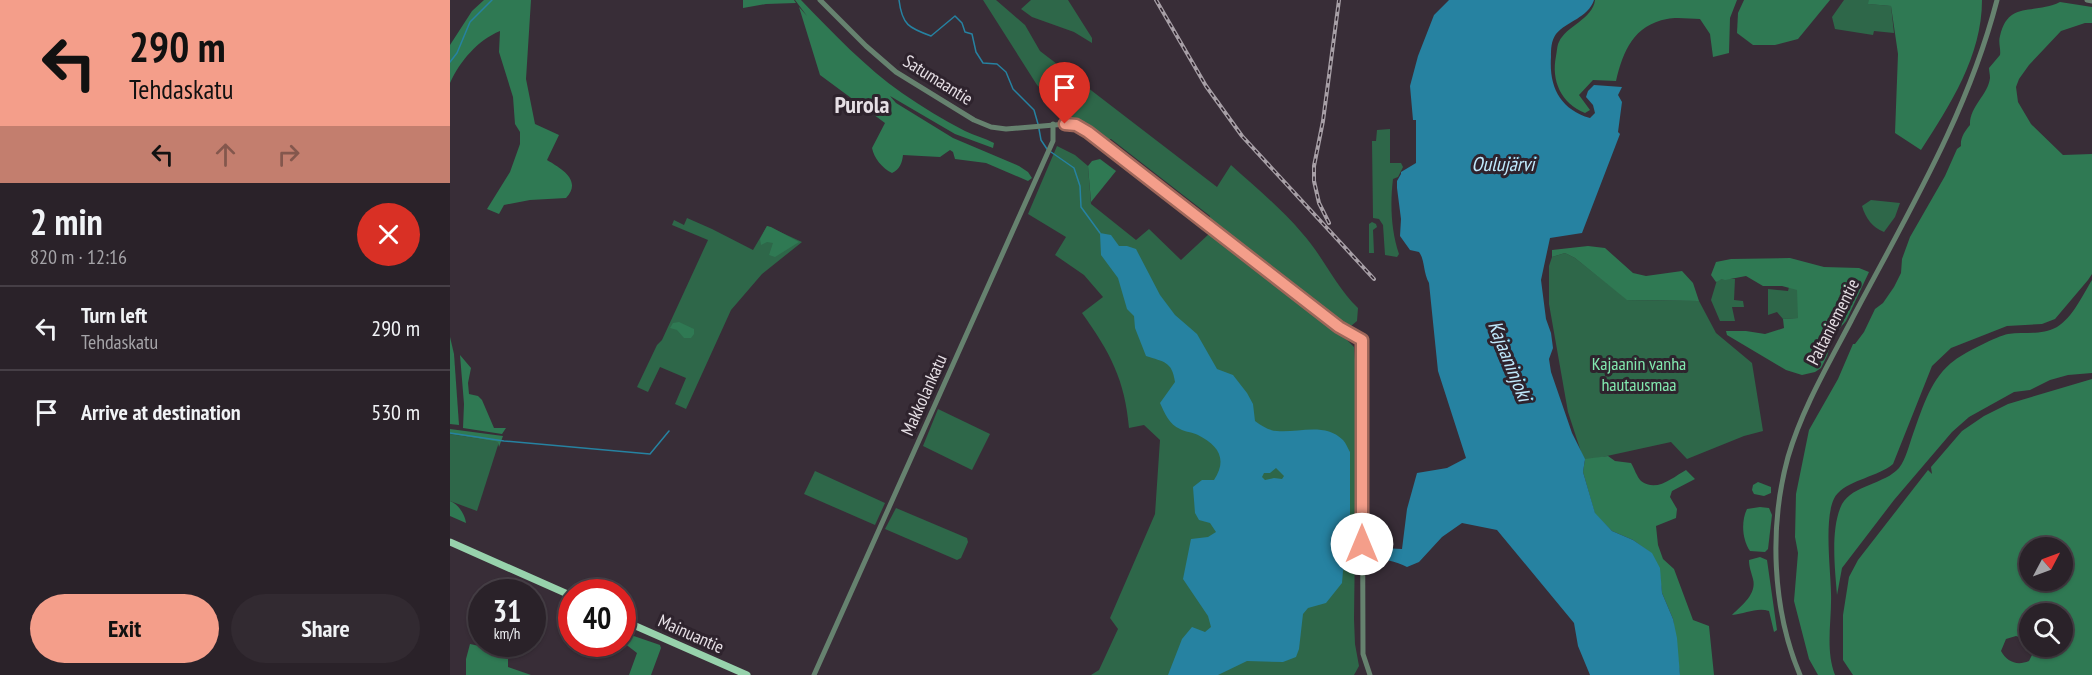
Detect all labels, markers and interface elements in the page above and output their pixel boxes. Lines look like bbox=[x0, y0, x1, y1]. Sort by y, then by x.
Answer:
text: 290 m bbox=[129, 19, 226, 74]
icon: left bbox=[30, 24, 108, 102]
street label: Satumaantie bbox=[899, 49, 977, 110]
pin bbox=[1039, 62, 1090, 124]
icon: arrive bbox=[1048, 71, 1081, 104]
text: Tehdaskatu bbox=[129, 72, 233, 106]
district label: Purola bbox=[834, 89, 890, 120]
icon: left bbox=[146, 138, 179, 171]
icon: ahead bbox=[209, 138, 242, 171]
icon: right bbox=[272, 138, 305, 171]
water label: Oulujärvi bbox=[1472, 151, 1537, 177]
text: 2 min bbox=[30, 198, 103, 245]
button: close bbox=[357, 203, 420, 266]
text: 820 m · 12:16 bbox=[30, 244, 127, 270]
street label: Paltaniementie bbox=[1801, 275, 1864, 369]
text: Turn left bbox=[81, 301, 147, 329]
icon: left bbox=[30, 312, 63, 345]
text: 290 m bbox=[371, 314, 420, 342]
water label: Kajaaninjoki bbox=[1482, 317, 1539, 408]
text: Tehdaskatu bbox=[81, 329, 158, 355]
street label: Makkolankatu bbox=[895, 351, 952, 439]
park label: Kajaanin vanha hautausmaa bbox=[1592, 352, 1686, 396]
icon: arrive bbox=[30, 396, 63, 429]
text: Arrive at destination bbox=[81, 398, 241, 426]
text: 530 m bbox=[371, 398, 420, 426]
position arrow bbox=[1330, 512, 1394, 576]
north arrow bbox=[2019, 537, 2073, 591]
map controls bbox=[2019, 537, 2073, 657]
speed limit sign: 40 bbox=[558, 579, 636, 657]
text: 31 bbox=[493, 591, 521, 630]
button: Exit bbox=[30, 594, 219, 663]
button: Share bbox=[231, 594, 420, 663]
button: search bbox=[2019, 603, 2073, 657]
street label: Mainuantie bbox=[655, 609, 728, 658]
text: km/h bbox=[494, 624, 520, 643]

